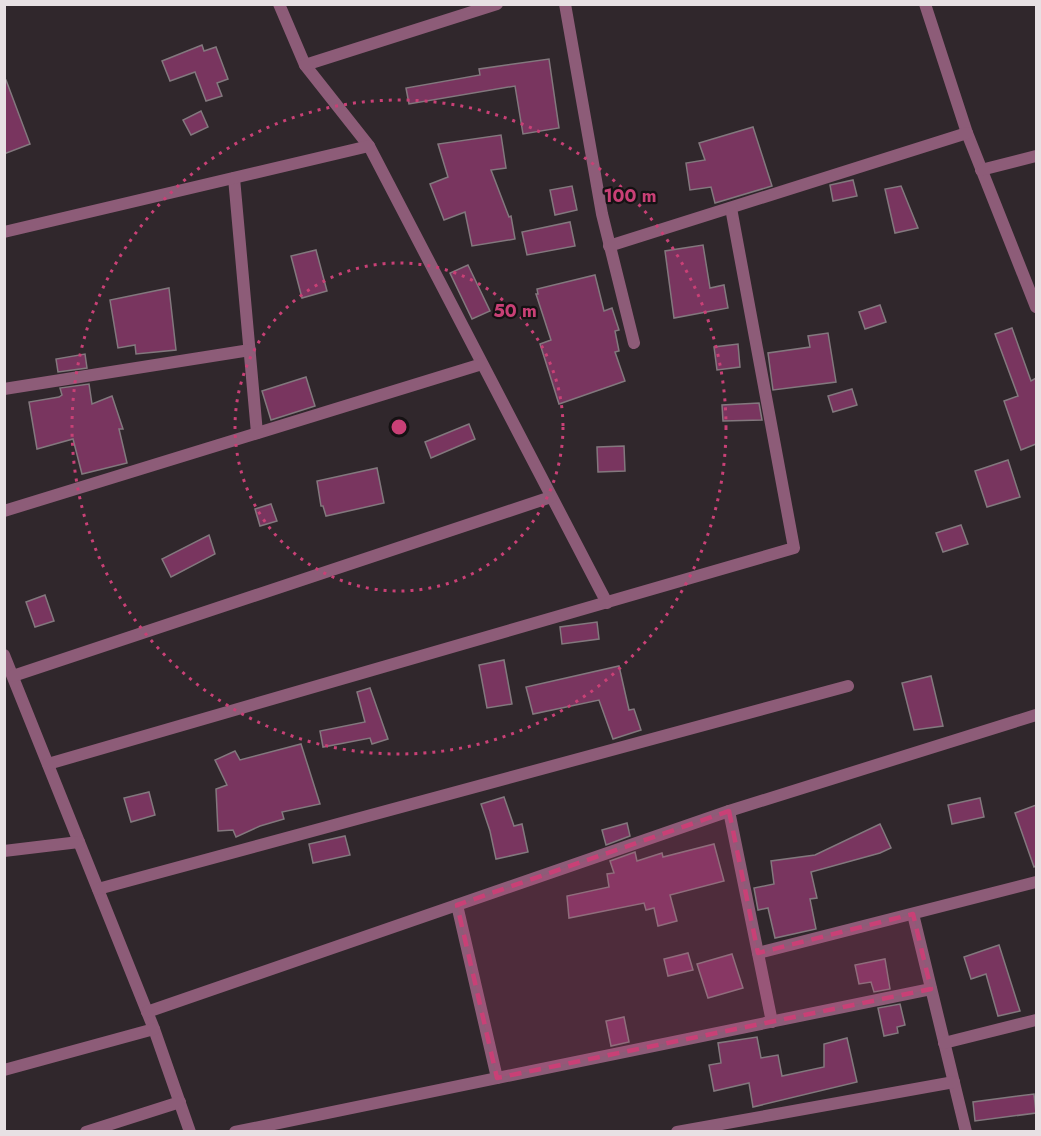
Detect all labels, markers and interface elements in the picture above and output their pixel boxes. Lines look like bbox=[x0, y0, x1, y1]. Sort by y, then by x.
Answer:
text: 100 m bbox=[603, 183, 657, 209]
text: 50 m bbox=[493, 298, 537, 324]
centre of rings bbox=[389, 417, 409, 437]

